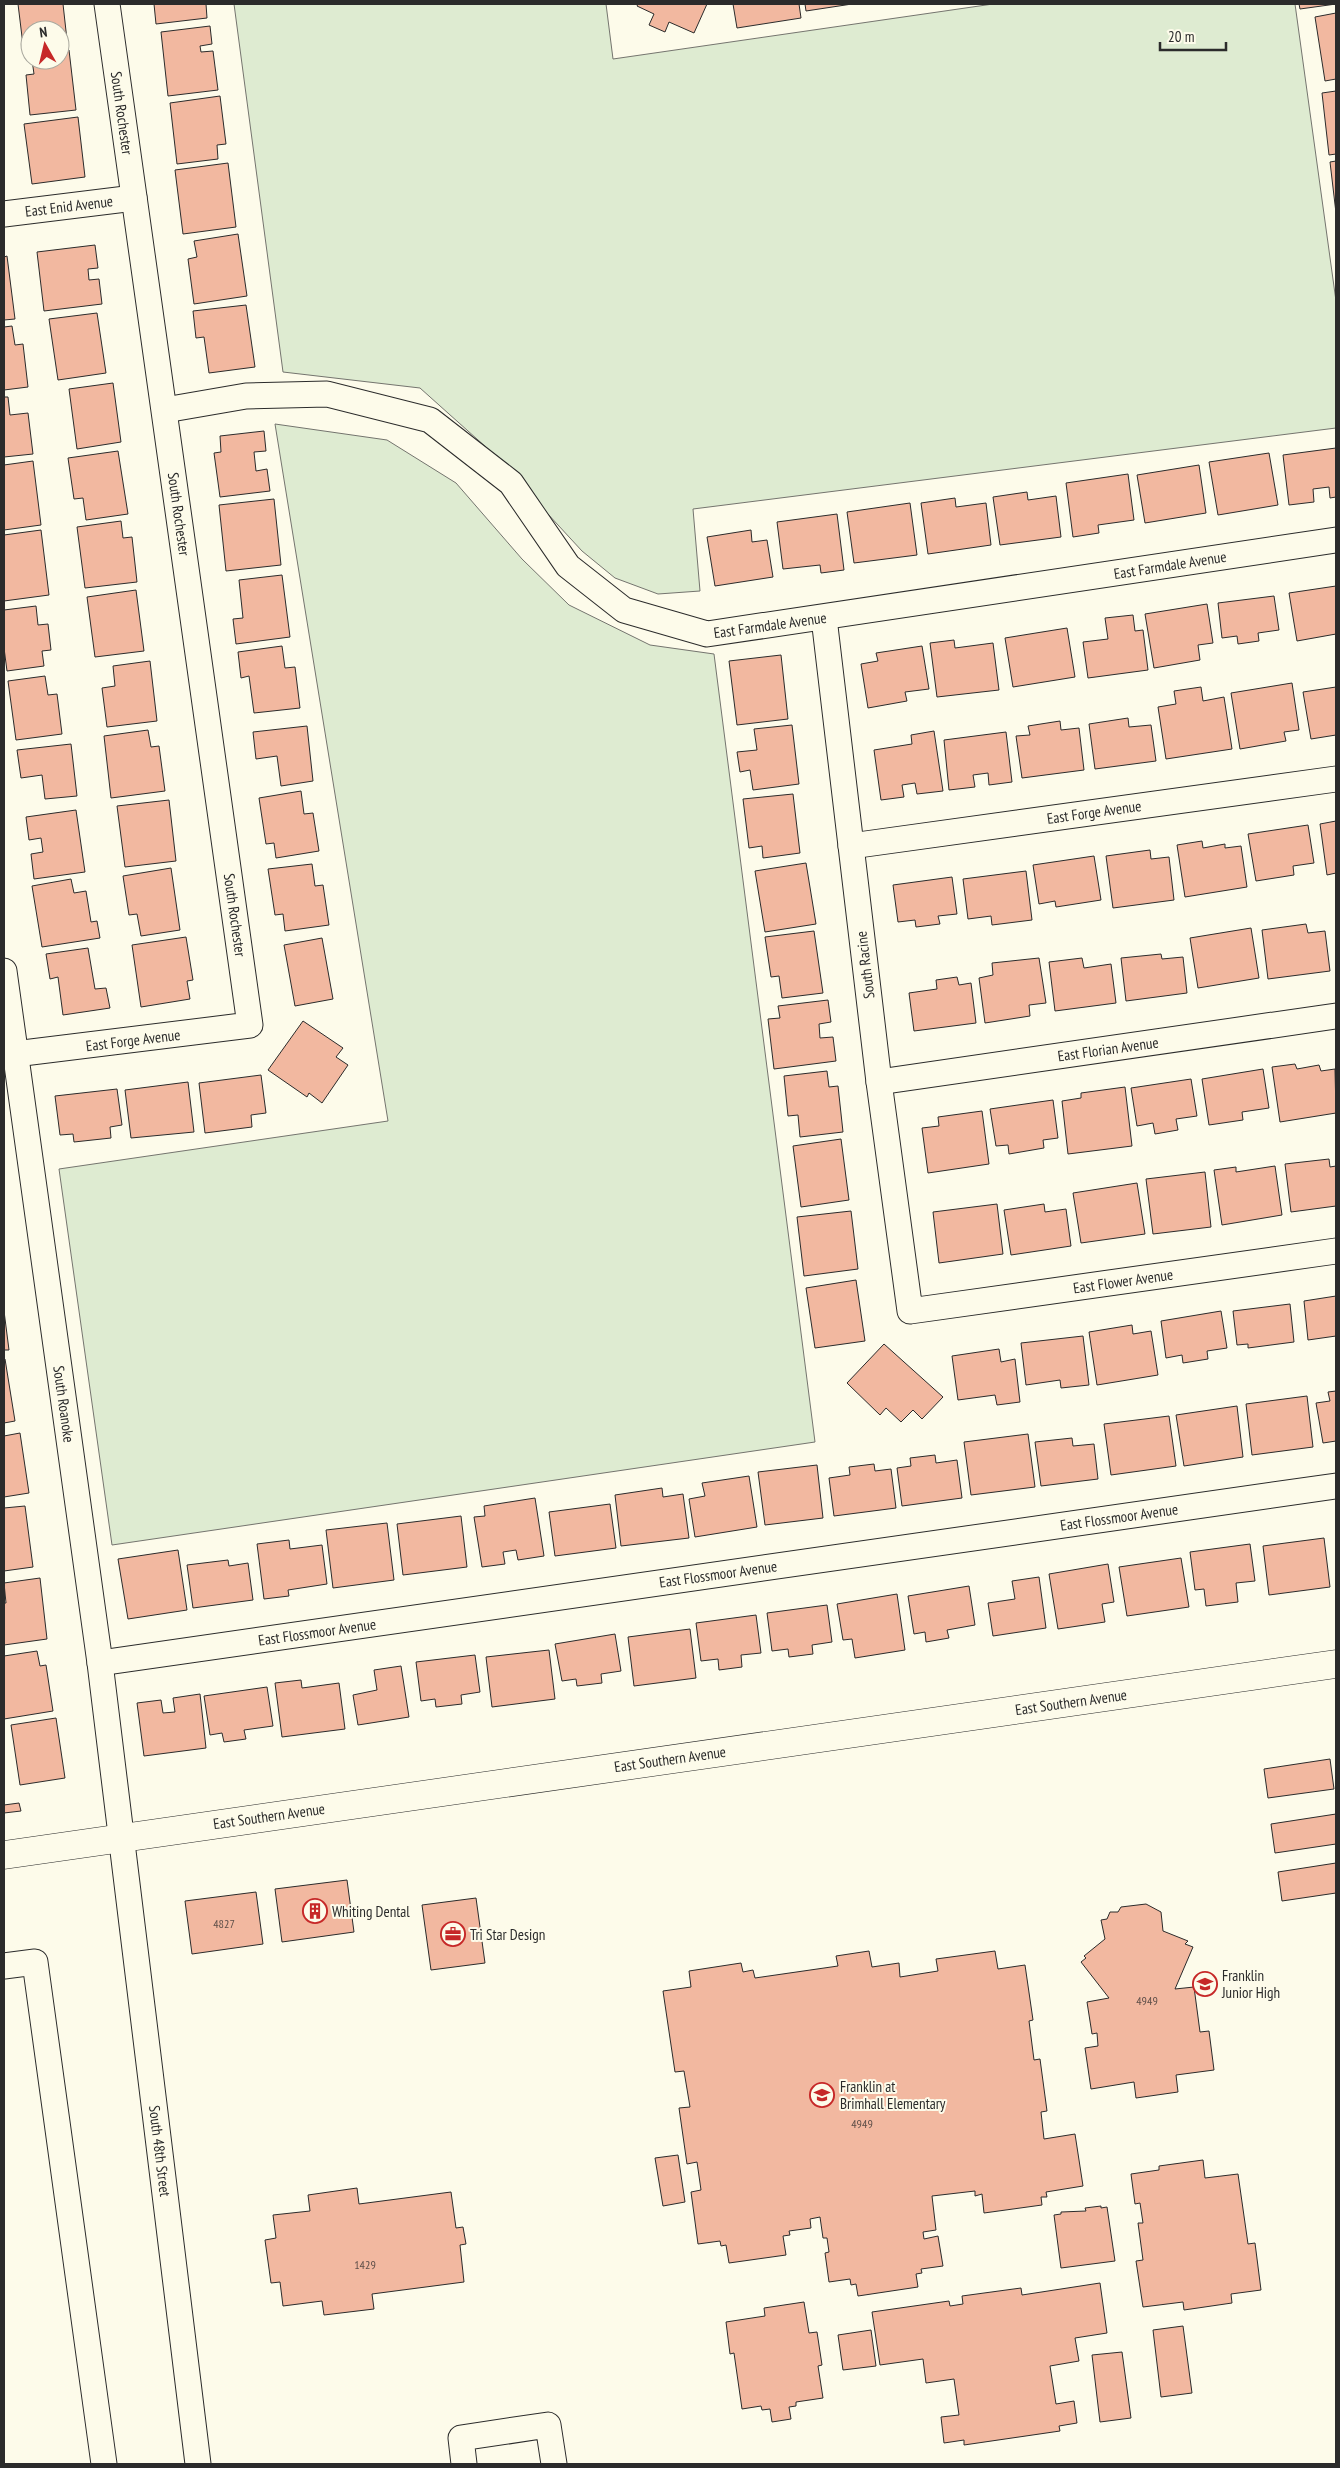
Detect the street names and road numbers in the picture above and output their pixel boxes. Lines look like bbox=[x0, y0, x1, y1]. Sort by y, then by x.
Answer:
street label: South Rochester bbox=[107, 70, 137, 157]
street label: East Enid Avenue bbox=[24, 191, 114, 221]
street label: South Rochester bbox=[164, 471, 194, 558]
street label: East Farmdale Avenue bbox=[1112, 547, 1228, 583]
street label: East Farmdale Avenue bbox=[712, 608, 828, 642]
street label: East Forge Avenue bbox=[1046, 796, 1142, 828]
street label: South Rochester bbox=[220, 872, 250, 959]
street label: South Racine bbox=[851, 930, 879, 1000]
street label: East Forge Avenue bbox=[85, 1025, 181, 1055]
street label: East Florian Avenue bbox=[1056, 1033, 1160, 1065]
street label: East Flower Avenue bbox=[1072, 1265, 1174, 1297]
street label: South Roanoke bbox=[49, 1364, 79, 1444]
street label: East Flossmoor Avenue bbox=[1059, 1499, 1179, 1535]
street label: East Flossmoor Avenue bbox=[658, 1556, 778, 1592]
street label: East Flossmoor Avenue bbox=[257, 1614, 377, 1650]
street label: East Southern Avenue bbox=[1014, 1685, 1128, 1719]
street label: East Southern Avenue bbox=[613, 1742, 727, 1776]
street label: East Southern Avenue bbox=[212, 1799, 326, 1833]
street label: South 48th Street bbox=[145, 2104, 175, 2198]

